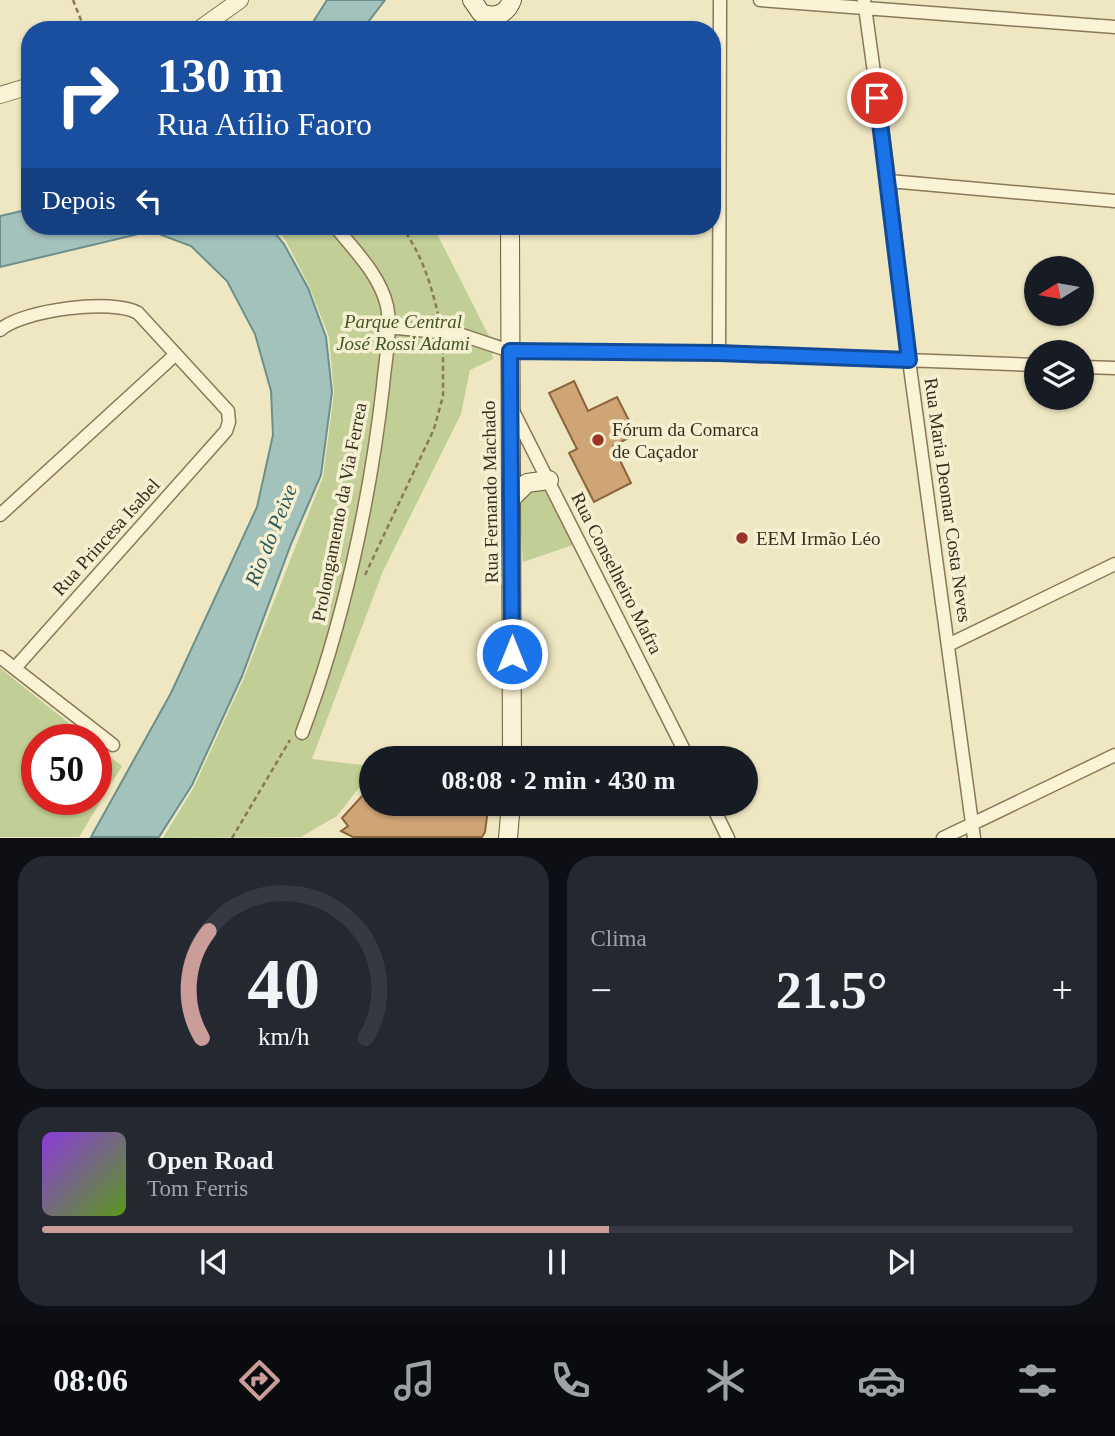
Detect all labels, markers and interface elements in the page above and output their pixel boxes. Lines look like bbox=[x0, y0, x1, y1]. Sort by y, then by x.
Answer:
text: 130 m bbox=[157, 48, 284, 103]
icon: right bbox=[42, 49, 133, 140]
pin bbox=[847, 68, 907, 128]
icon: arrive bbox=[858, 79, 896, 117]
text: Rua Atílio Faoro bbox=[157, 106, 372, 142]
icon: left bbox=[130, 182, 168, 220]
text: Depois bbox=[42, 186, 116, 215]
north arrow bbox=[1024, 256, 1094, 326]
map controls bbox=[1024, 256, 1094, 410]
park label: Parque Central José Rossi Adami bbox=[336, 311, 470, 354]
button: layers bbox=[1024, 340, 1094, 410]
street label: Rua Maria Deomar Costa Neves bbox=[920, 376, 976, 624]
street label: Prolongamento da Via Ferrea bbox=[307, 400, 371, 623]
street label: Rua Fernando Machado bbox=[478, 401, 502, 583]
place label: Fórum da Comarca de Caçador bbox=[612, 419, 759, 462]
marker: Fórum da Comarca de Caçador bbox=[590, 432, 606, 448]
street label: Rua Princesa Isabel bbox=[48, 474, 164, 600]
water label: Rio do Peixe bbox=[239, 481, 302, 590]
street label: Rua Conselheiro Mafra bbox=[567, 489, 667, 658]
place label: EEM Irmão Léo bbox=[756, 528, 881, 549]
marker: EEM Irmão Léo bbox=[734, 530, 750, 546]
position arrow bbox=[475, 617, 549, 691]
speed limit sign: 50 bbox=[21, 724, 112, 815]
text: 08:08 · 2 min · 430 m bbox=[442, 766, 676, 795]
text: Clima bbox=[591, 926, 647, 951]
text: 40 bbox=[247, 944, 320, 1025]
text: 21.5° bbox=[776, 962, 888, 1019]
text: − bbox=[591, 969, 612, 1011]
text: + bbox=[1052, 969, 1073, 1011]
text: km/h bbox=[258, 1023, 309, 1050]
text: Open Road bbox=[147, 1146, 273, 1175]
text: Tom Ferris bbox=[147, 1176, 248, 1201]
icon: previous bbox=[195, 1243, 233, 1281]
icon: pause bbox=[538, 1243, 576, 1281]
icon: next bbox=[882, 1243, 920, 1281]
icon: directions bbox=[235, 1356, 284, 1405]
icon: music bbox=[390, 1356, 439, 1405]
icon: phone bbox=[546, 1356, 595, 1405]
icon: climate bbox=[701, 1356, 750, 1405]
icon: car bbox=[857, 1356, 906, 1405]
icon: filters bbox=[1013, 1356, 1062, 1405]
text: 08:06 bbox=[53, 1362, 128, 1398]

